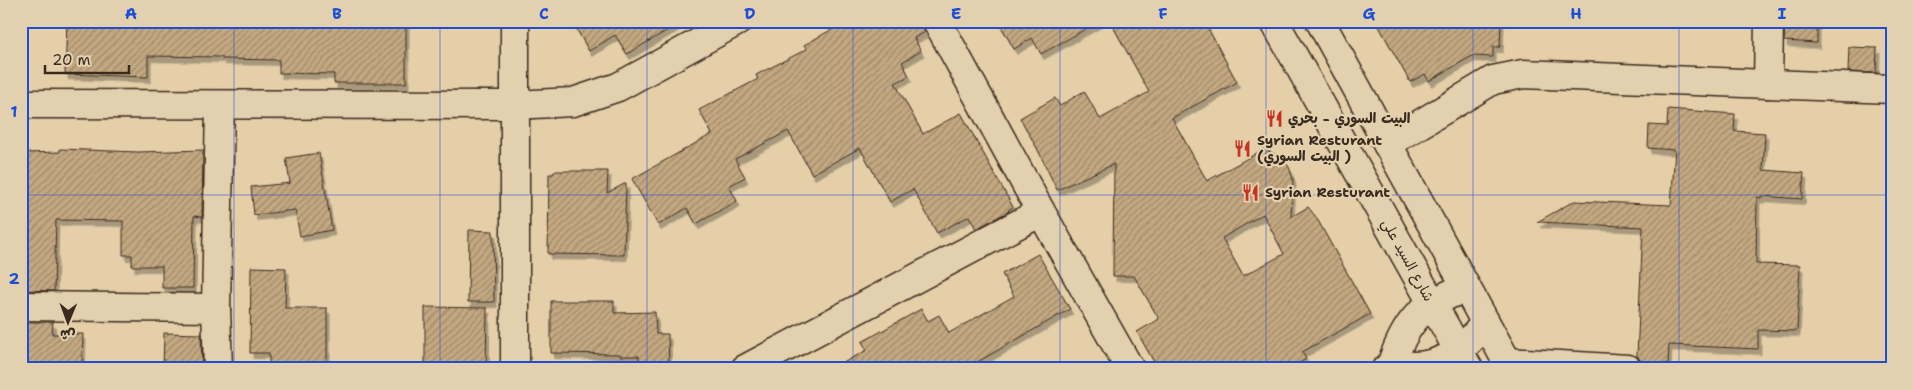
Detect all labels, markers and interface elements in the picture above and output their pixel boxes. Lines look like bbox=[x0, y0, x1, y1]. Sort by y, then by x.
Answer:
text: A bbox=[125, 3, 137, 24]
text: B bbox=[332, 3, 342, 24]
text: C bbox=[539, 3, 549, 24]
text: D bbox=[744, 3, 756, 24]
text: E bbox=[951, 3, 961, 24]
text: F bbox=[1158, 3, 1168, 24]
text: G bbox=[1363, 3, 1376, 24]
text: H bbox=[1570, 3, 1582, 24]
text: I bbox=[1778, 3, 1787, 24]
scale bar bbox=[45, 42, 129, 74]
text: 20 m bbox=[52, 50, 91, 70]
text: 1 bbox=[10, 101, 18, 122]
restaurant icon: البيت السوري - بحري bbox=[1264, 108, 1284, 128]
place label: البيت السوري - بحري bbox=[1288, 109, 1411, 129]
place label: Syrian Resturant (البيت السوري ) bbox=[1257, 131, 1382, 167]
restaurant icon: Syrian Resturant (البيت السوري ) bbox=[1233, 138, 1253, 158]
restaurant icon: Syrian Resturant bbox=[1241, 182, 1261, 202]
place label: Syrian Resturant bbox=[1265, 183, 1390, 201]
street label: شارع السيد علي bbox=[1374, 216, 1438, 306]
text: 2 bbox=[8, 268, 20, 289]
north arrow bbox=[42, 298, 92, 348]
text: ش bbox=[60, 326, 76, 344]

